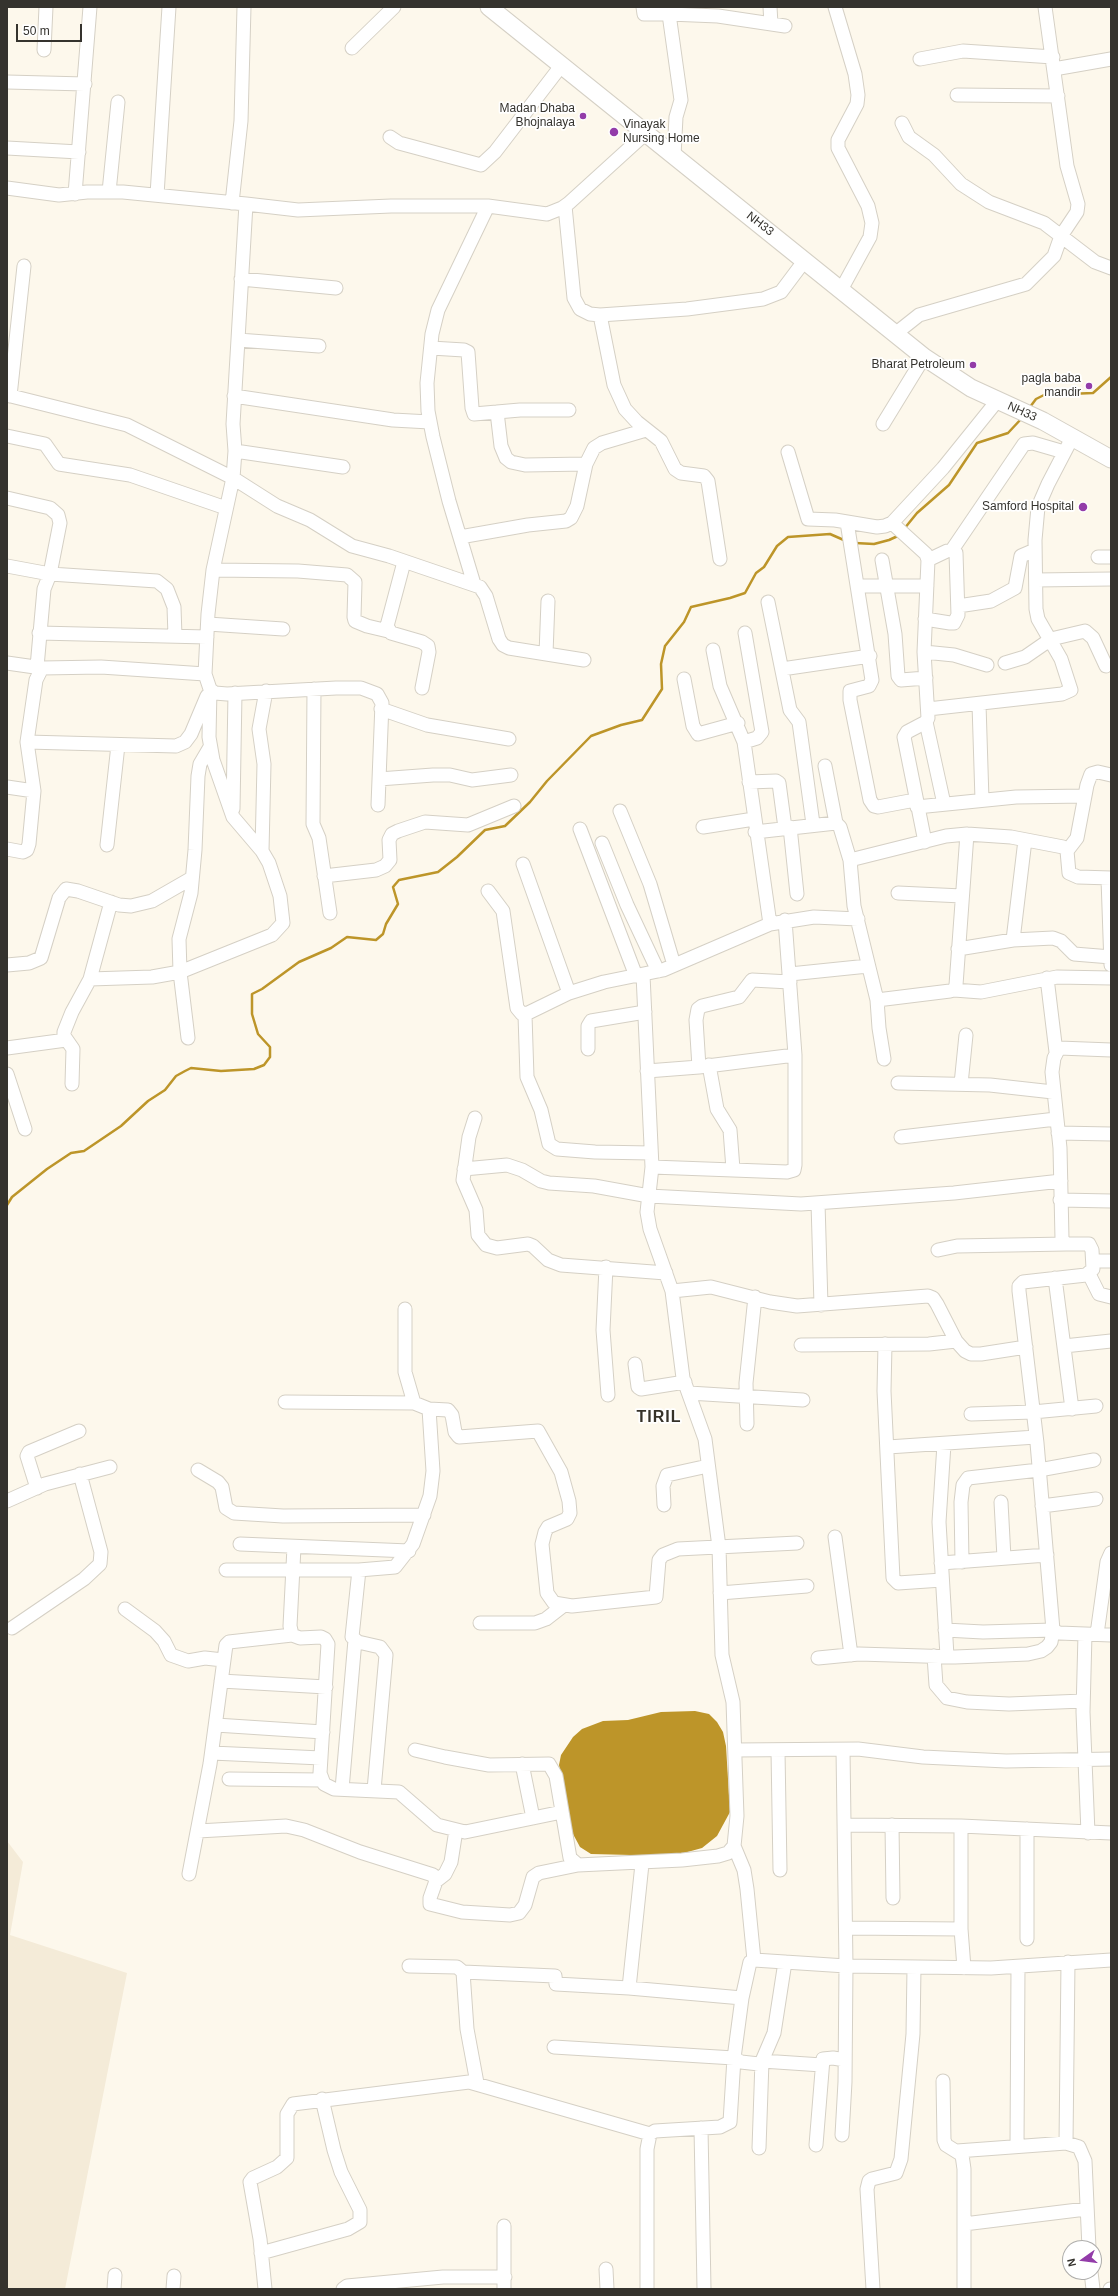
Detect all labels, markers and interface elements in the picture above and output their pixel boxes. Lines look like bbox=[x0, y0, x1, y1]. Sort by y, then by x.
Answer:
scale bar bbox=[18, 16, 84, 42]
text: 50 m bbox=[23, 24, 50, 38]
place label: Madan Dhaba Bhojnalaya bbox=[500, 102, 575, 130]
marker: Madan Dhaba Bhojnalaya bbox=[578, 111, 588, 121]
place label: Vinayak Nursing Home bbox=[623, 118, 700, 146]
marker: Vinayak Nursing Home bbox=[608, 126, 620, 138]
street label: NH33 bbox=[743, 209, 777, 239]
place label: Bharat Petroleum bbox=[872, 358, 965, 372]
marker: Bharat Petroleum bbox=[968, 360, 978, 370]
place label: pagla baba mandir bbox=[1022, 372, 1081, 400]
marker: pagla baba mandir bbox=[1084, 381, 1094, 391]
street label: NH33 bbox=[1005, 399, 1039, 425]
place label: Samford Hospital bbox=[982, 500, 1074, 514]
marker: Samford Hospital bbox=[1077, 501, 1089, 513]
district label: TIRIL bbox=[637, 1408, 681, 1428]
north arrow bbox=[1062, 2240, 1102, 2280]
text: N bbox=[1065, 2257, 1078, 2268]

